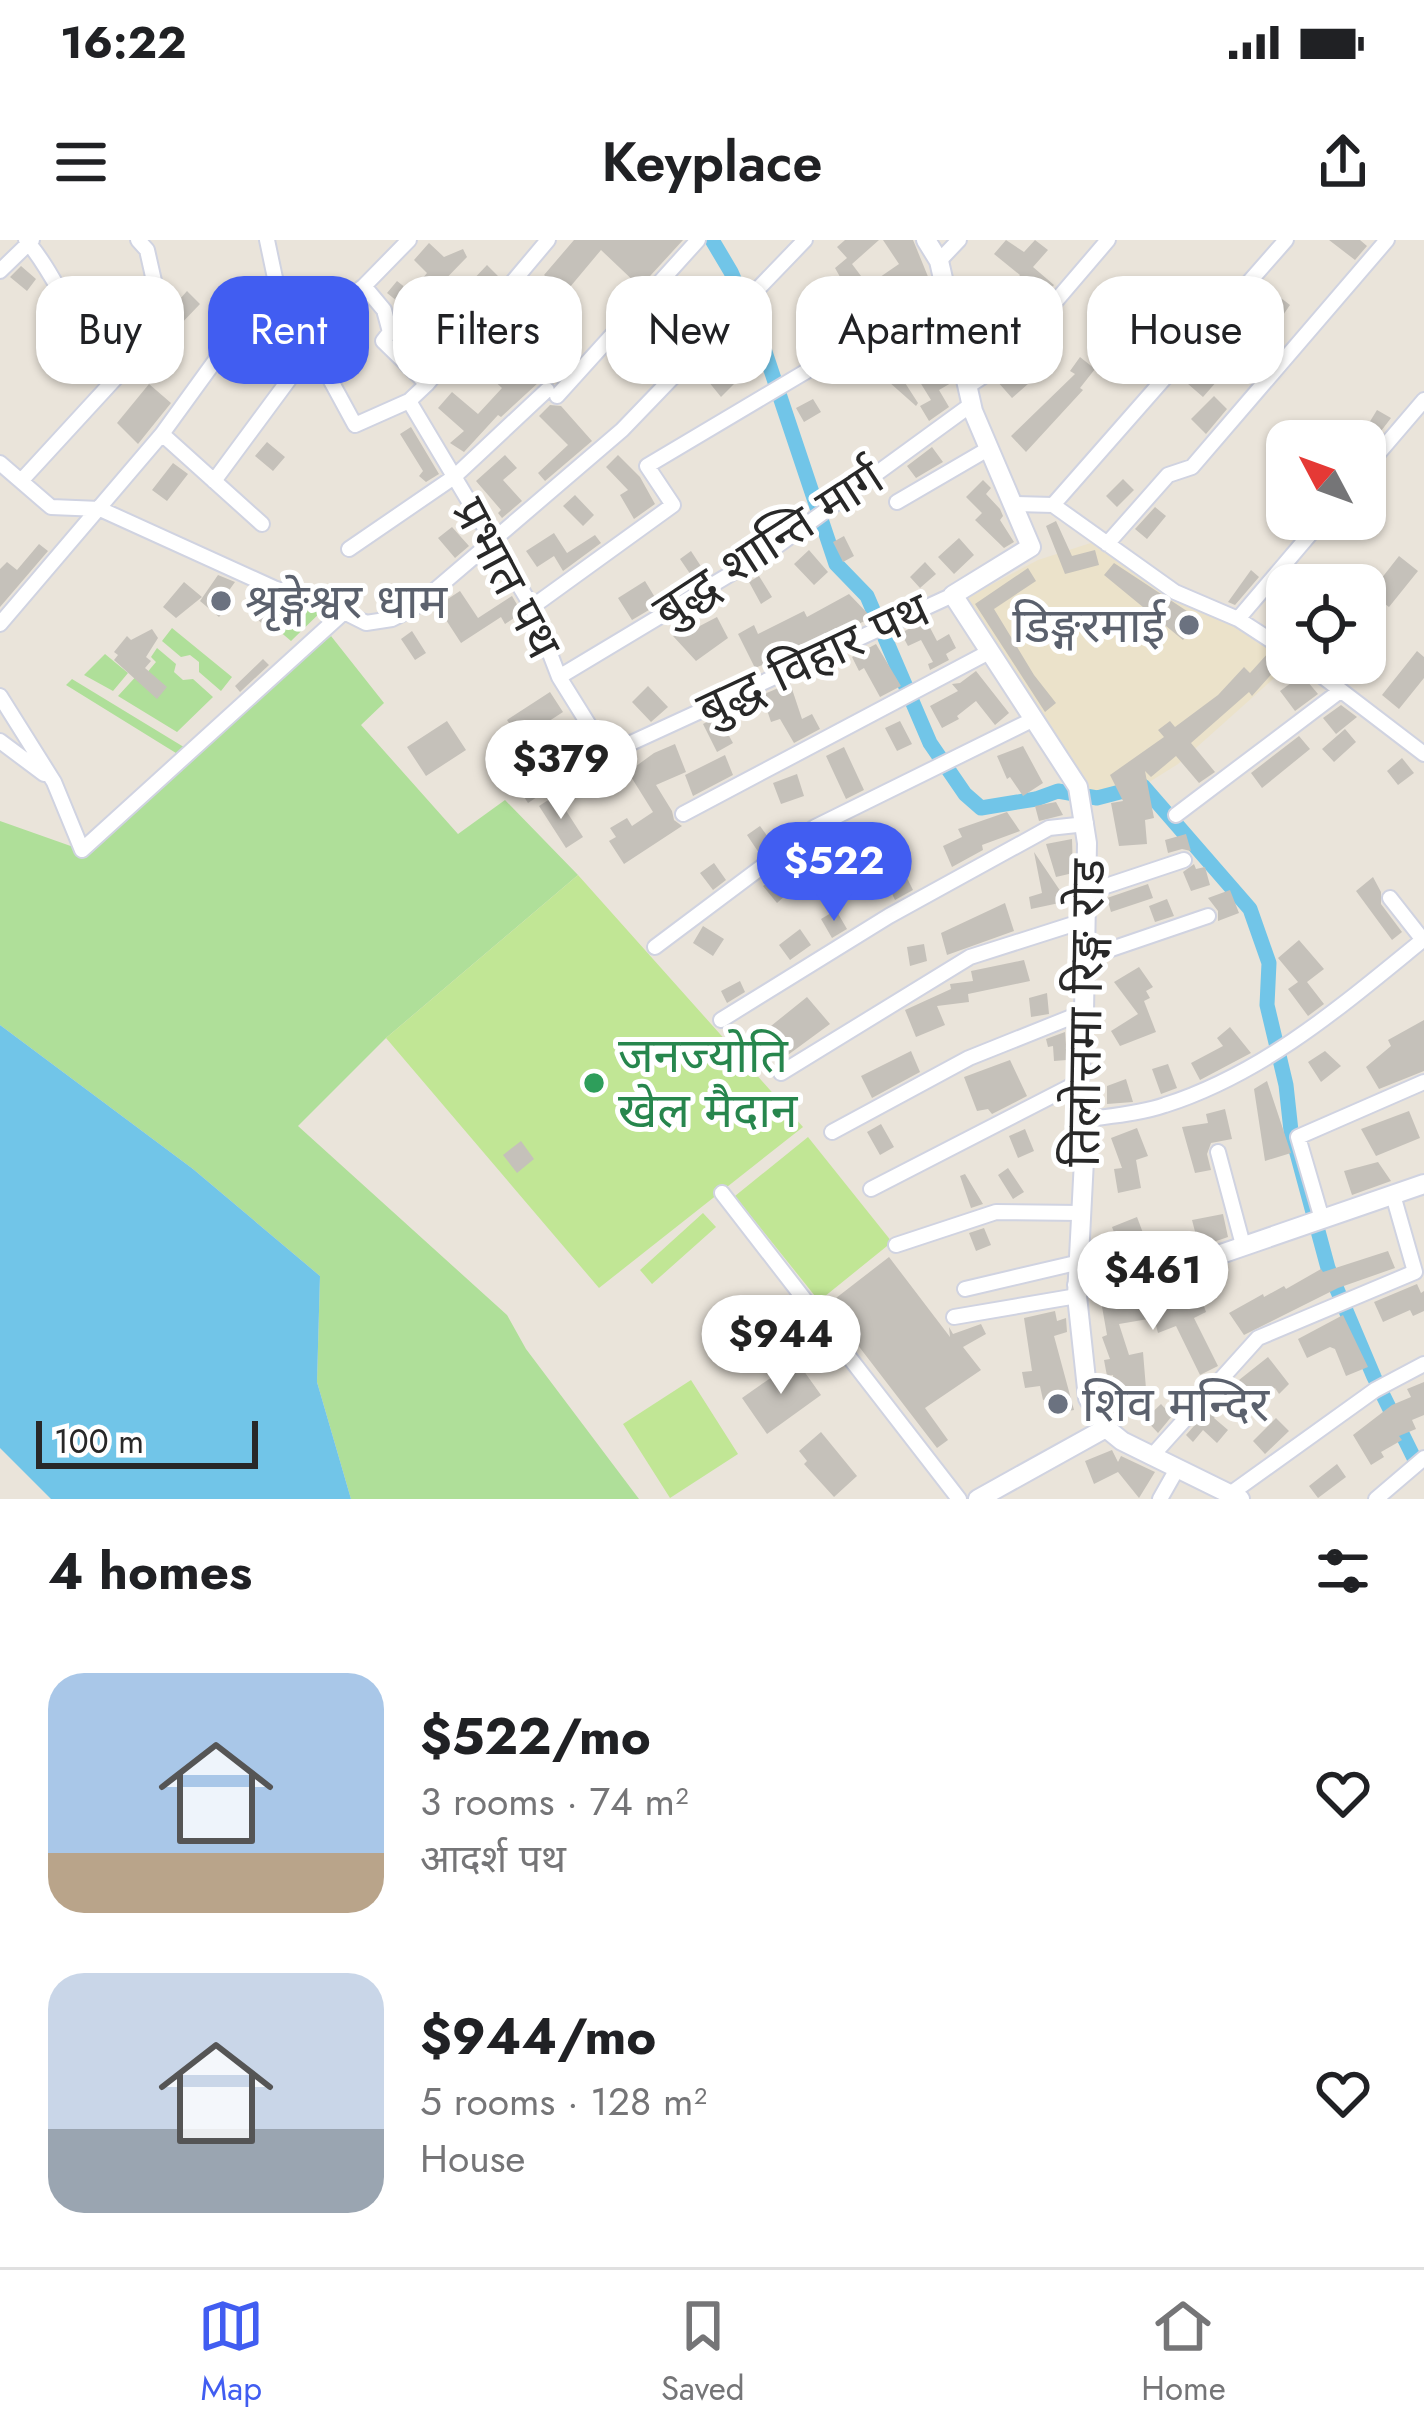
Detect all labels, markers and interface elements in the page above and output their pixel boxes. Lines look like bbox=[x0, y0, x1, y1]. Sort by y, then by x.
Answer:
text: 16:22 bbox=[60, 10, 187, 75]
text: Keyplace bbox=[602, 123, 822, 201]
icon: menu bbox=[48, 129, 114, 195]
icon: share bbox=[1310, 129, 1376, 195]
chip: Buy bbox=[36, 276, 184, 384]
chip: Rent bbox=[208, 276, 369, 384]
chip: Filters bbox=[393, 276, 582, 384]
chip: New bbox=[606, 276, 772, 384]
chip: Apartment bbox=[796, 276, 1063, 384]
chip: House bbox=[1087, 276, 1284, 384]
north arrow bbox=[1266, 420, 1386, 540]
map controls bbox=[1266, 420, 1386, 684]
street label: बुद्ध शान्ति मार्ग bbox=[639, 443, 898, 644]
street label: प्रभात पथ bbox=[436, 485, 579, 672]
button: locate bbox=[1266, 564, 1386, 684]
place label: श्रृङ्गेश्वर धाम bbox=[245, 567, 448, 636]
street label: बुद्ध विहार पथ bbox=[686, 575, 942, 743]
marker: श्रृङ्गेश्वर धाम bbox=[208, 588, 234, 614]
place label: डिङ्गरमाई bbox=[1012, 591, 1166, 660]
marker: डिङ्गरमाई bbox=[1176, 612, 1202, 638]
pin: $379 bbox=[490, 720, 632, 822]
text: $379 bbox=[512, 730, 610, 787]
pin: $522 bbox=[763, 822, 905, 924]
text: $522 bbox=[784, 832, 884, 889]
street label: तिलोत्तमा रिङ्ग रोड bbox=[1048, 857, 1122, 1168]
place label: जनज्योति खेल मैदान bbox=[618, 1021, 799, 1145]
marker: जनज्योति खेल मैदान bbox=[581, 1070, 607, 1096]
pin: $461 bbox=[1082, 1231, 1224, 1333]
text: $461 bbox=[1104, 1241, 1202, 1298]
pin: $944 bbox=[710, 1295, 852, 1397]
text: $944 bbox=[729, 1305, 833, 1362]
place label: शिव मन्दिर bbox=[1082, 1370, 1271, 1439]
marker: शिव मन्दिर bbox=[1045, 1391, 1071, 1417]
scale bar bbox=[36, 1415, 258, 1468]
text: 100 m bbox=[54, 1418, 144, 1465]
text: 4 homes bbox=[48, 1534, 252, 1608]
icon: filters bbox=[1310, 1538, 1376, 1604]
text: $522/mo bbox=[420, 1699, 651, 1773]
icon: home bbox=[144, 1721, 288, 1865]
icon: heart bbox=[1310, 1760, 1376, 1826]
text: 3 rooms · 74 m² bbox=[420, 1773, 688, 1830]
text: आदर्श पथ bbox=[420, 1830, 566, 1887]
text: $944/mo bbox=[420, 1999, 656, 2073]
icon: home bbox=[144, 2021, 288, 2165]
icon: heart bbox=[1310, 2060, 1376, 2126]
text: 5 rooms · 128 m² bbox=[420, 2073, 707, 2130]
text: House bbox=[420, 2130, 525, 2187]
tab: Map bbox=[198, 2293, 264, 2412]
tab: Saved bbox=[661, 2293, 745, 2412]
tab: Home bbox=[1141, 2293, 1226, 2412]

